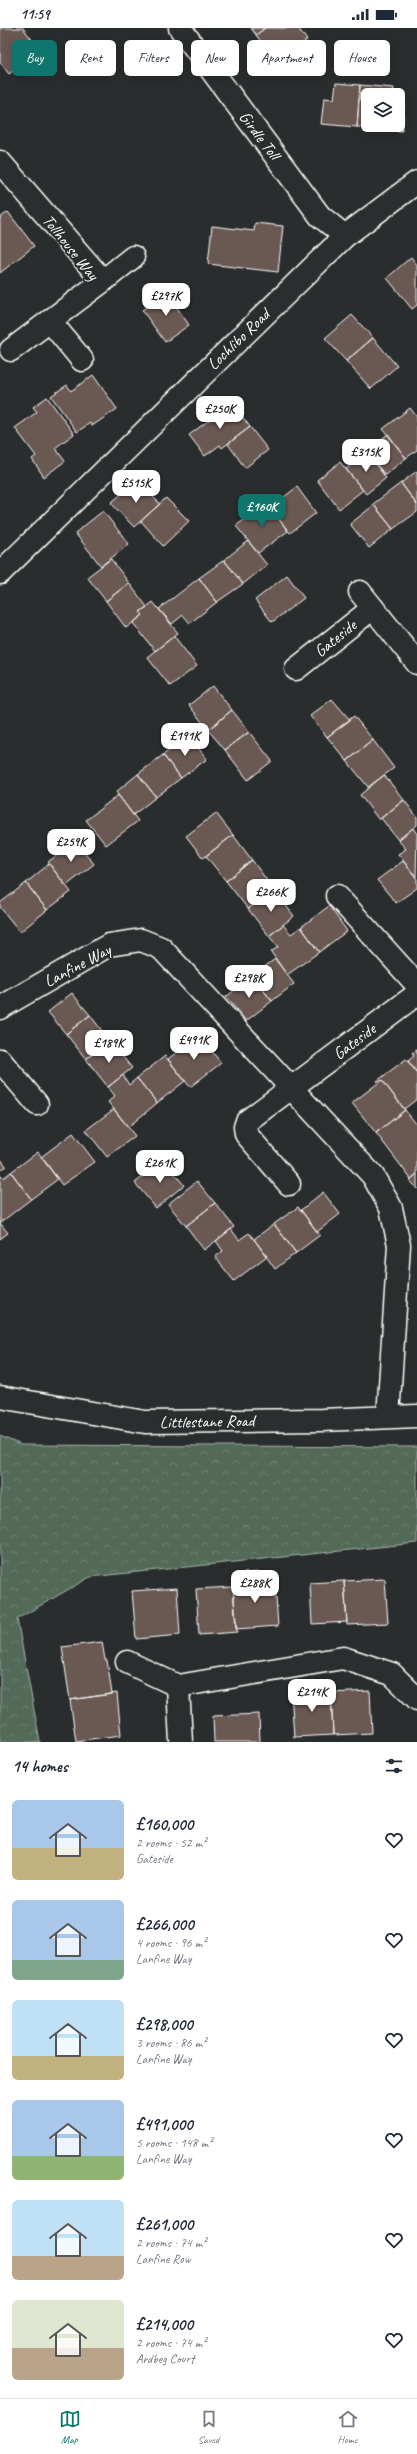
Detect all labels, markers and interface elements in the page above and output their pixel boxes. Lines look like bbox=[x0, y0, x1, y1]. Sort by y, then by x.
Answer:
text: 11:59 bbox=[20, 5, 50, 24]
chip: Buy bbox=[12, 40, 57, 76]
chip: Rent bbox=[65, 40, 116, 76]
chip: Filters bbox=[124, 40, 183, 76]
chip: New bbox=[191, 40, 239, 76]
chip: Apartment bbox=[247, 40, 326, 76]
chip: House bbox=[334, 40, 390, 76]
map controls bbox=[361, 88, 405, 132]
button: layers bbox=[361, 88, 405, 132]
street label: Girdle Toll bbox=[235, 107, 286, 166]
street label: Tollhouse Way bbox=[38, 210, 104, 285]
pin: £297K bbox=[138, 283, 194, 317]
text: £297K bbox=[151, 288, 181, 304]
street label: Lochlibo Road bbox=[203, 302, 276, 374]
pin: £250K bbox=[192, 396, 248, 430]
text: £250K bbox=[205, 401, 235, 417]
pin: £315K bbox=[338, 439, 394, 473]
text: £315K bbox=[351, 444, 381, 460]
pin: £515K bbox=[108, 470, 164, 504]
text: £515K bbox=[121, 475, 151, 491]
pin: £160K bbox=[234, 494, 290, 528]
text: £160K bbox=[247, 499, 277, 515]
street label: Gateside bbox=[310, 614, 362, 662]
pin: £191K bbox=[157, 723, 213, 757]
text: £191K bbox=[170, 728, 200, 744]
pin: £259K bbox=[43, 829, 99, 863]
text: £259K bbox=[56, 834, 86, 850]
pin: £266K bbox=[243, 879, 299, 913]
text: £266K bbox=[256, 884, 286, 900]
street label: Lanfine Way bbox=[40, 939, 115, 992]
pin: £298K bbox=[221, 965, 277, 999]
text: £298K bbox=[234, 970, 264, 986]
street label: Gateside bbox=[329, 1018, 381, 1064]
pin: £491K bbox=[166, 1027, 222, 1061]
pin: £189K bbox=[81, 1030, 137, 1064]
text: £491K bbox=[179, 1032, 209, 1048]
text: £189K bbox=[94, 1035, 124, 1051]
pin: £261K bbox=[132, 1150, 188, 1184]
text: £261K bbox=[145, 1155, 175, 1171]
street label: Littlestane Road bbox=[160, 1410, 257, 1433]
pin: £288K bbox=[227, 1570, 283, 1604]
text: £288K bbox=[240, 1575, 270, 1591]
pin: £214K bbox=[284, 1679, 340, 1713]
text: £214K bbox=[297, 1684, 327, 1700]
icon: filters bbox=[383, 1755, 405, 1777]
text: 14 homes bbox=[12, 1756, 68, 1777]
text: £160,000 bbox=[136, 1814, 193, 1835]
icon: home bbox=[44, 1816, 92, 1864]
icon: heart bbox=[383, 1829, 405, 1851]
text: 2 rooms · 52 m² bbox=[136, 1835, 206, 1851]
text: Gateside bbox=[136, 1851, 173, 1867]
text: £266,000 bbox=[136, 1914, 194, 1935]
icon: home bbox=[44, 1916, 92, 1964]
icon: heart bbox=[383, 1929, 405, 1951]
text: 4 rooms · 96 m² bbox=[136, 1935, 206, 1951]
text: Lanfine Way bbox=[136, 1951, 191, 1967]
text: £298,000 bbox=[136, 2014, 193, 2035]
icon: home bbox=[44, 2016, 92, 2064]
icon: heart bbox=[383, 2029, 405, 2051]
text: 3 rooms · 86 m² bbox=[136, 2035, 206, 2051]
text: Lanfine Way bbox=[136, 2051, 191, 2067]
text: £491,000 bbox=[136, 2114, 193, 2135]
icon: home bbox=[44, 2116, 92, 2164]
icon: heart bbox=[383, 2129, 405, 2151]
text: 5 rooms · 148 m² bbox=[136, 2135, 212, 2151]
text: Lanfine Way bbox=[136, 2151, 191, 2167]
text: £261,000 bbox=[136, 2214, 193, 2235]
icon: home bbox=[44, 2216, 92, 2264]
icon: heart bbox=[383, 2229, 405, 2251]
text: 2 rooms · 74 m² bbox=[136, 2235, 206, 2251]
text: Lanfine Row bbox=[136, 2251, 190, 2267]
text: £214,000 bbox=[136, 2314, 193, 2335]
icon: home bbox=[44, 2316, 92, 2364]
icon: heart bbox=[383, 2329, 405, 2351]
text: 2 rooms · 74 m² bbox=[136, 2335, 206, 2351]
text: Ardbeg Court bbox=[136, 2351, 194, 2367]
tab: Map bbox=[59, 2408, 81, 2446]
tab: Saved bbox=[198, 2408, 220, 2446]
tab: Home bbox=[337, 2408, 359, 2446]

